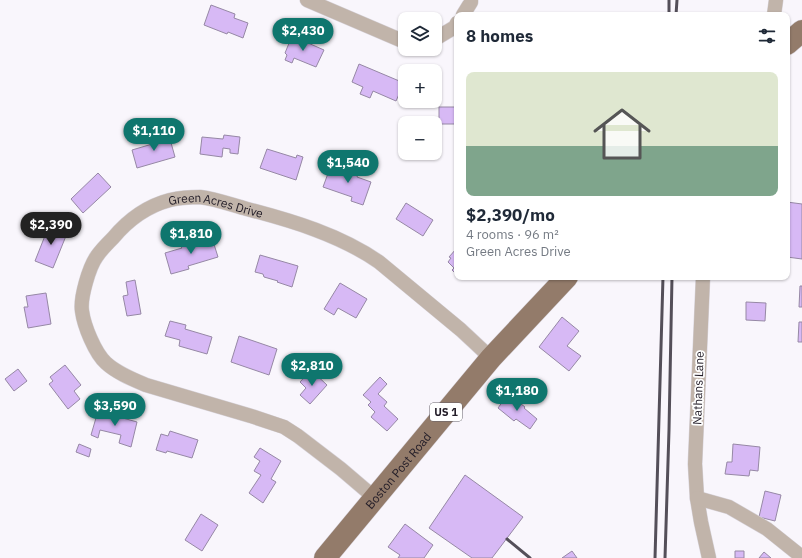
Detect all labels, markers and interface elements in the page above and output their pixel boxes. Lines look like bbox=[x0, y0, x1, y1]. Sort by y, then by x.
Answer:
map controls bbox=[398, 12, 442, 160]
button: layers bbox=[398, 12, 442, 56]
pin: $2,430 bbox=[270, 18, 336, 52]
text: $2,430 bbox=[281, 22, 325, 39]
text: 8 homes bbox=[466, 25, 533, 47]
icon: filters bbox=[756, 25, 778, 47]
button: + bbox=[398, 64, 442, 108]
icon: home bbox=[586, 98, 658, 170]
button: − bbox=[398, 116, 442, 160]
pin: $1,110 bbox=[121, 118, 187, 152]
text: $1,110 bbox=[132, 122, 176, 139]
pin: $1,540 bbox=[315, 150, 381, 184]
text: $1,540 bbox=[326, 154, 370, 171]
street label: Green Acres Drive bbox=[167, 189, 265, 221]
text: $2,390/mo bbox=[466, 204, 555, 226]
pin: $2,390 bbox=[18, 212, 84, 246]
text: $2,390 bbox=[29, 216, 73, 233]
pin: $1,810 bbox=[158, 221, 224, 255]
text: $1,810 bbox=[169, 225, 213, 242]
text: 4 rooms · 96 m² bbox=[466, 226, 559, 243]
text: Green Acres Drive bbox=[466, 243, 571, 260]
street label: Nathans Lane bbox=[689, 351, 707, 425]
pin: $2,810 bbox=[279, 353, 345, 387]
text: $2,810 bbox=[290, 357, 334, 374]
pin: $1,180 bbox=[484, 378, 550, 412]
text: $1,180 bbox=[495, 382, 539, 399]
pin: $3,590 bbox=[82, 393, 148, 427]
text: $3,590 bbox=[93, 397, 137, 414]
road number: US 1 bbox=[430, 403, 462, 421]
street label: Boston Post Road bbox=[362, 429, 434, 512]

